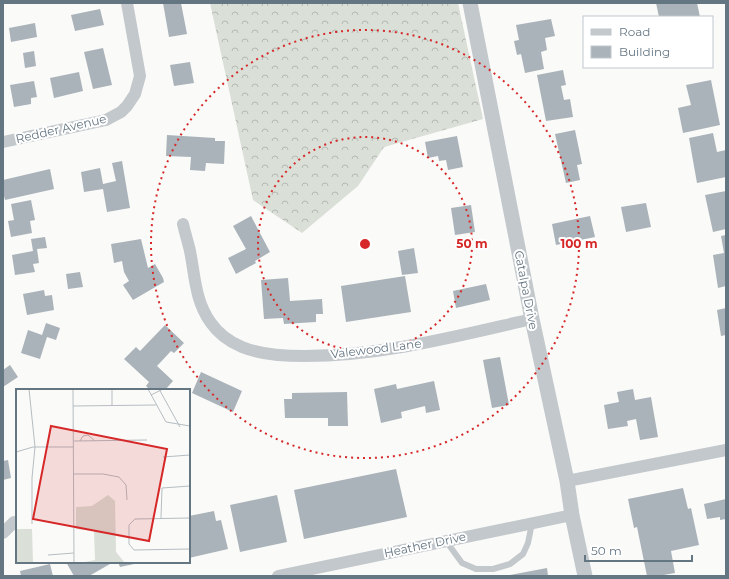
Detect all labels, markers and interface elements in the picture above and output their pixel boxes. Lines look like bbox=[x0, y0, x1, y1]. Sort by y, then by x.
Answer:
legend bbox=[583, 16, 713, 68]
text: Road bbox=[619, 24, 650, 39]
text: Building bbox=[619, 44, 670, 59]
street label: Redder Avenue bbox=[14, 111, 108, 146]
text: 50 m bbox=[456, 236, 488, 251]
text: 100 m bbox=[561, 236, 597, 251]
centre of rings bbox=[358, 237, 372, 251]
street label: Catalpa Drive bbox=[511, 249, 542, 331]
street label: Valewood Lane bbox=[330, 335, 422, 362]
inset map bbox=[16, 389, 190, 563]
street label: Heather Drive bbox=[382, 528, 467, 561]
scale bar bbox=[585, 537, 692, 563]
text: 50 m bbox=[591, 543, 622, 558]

